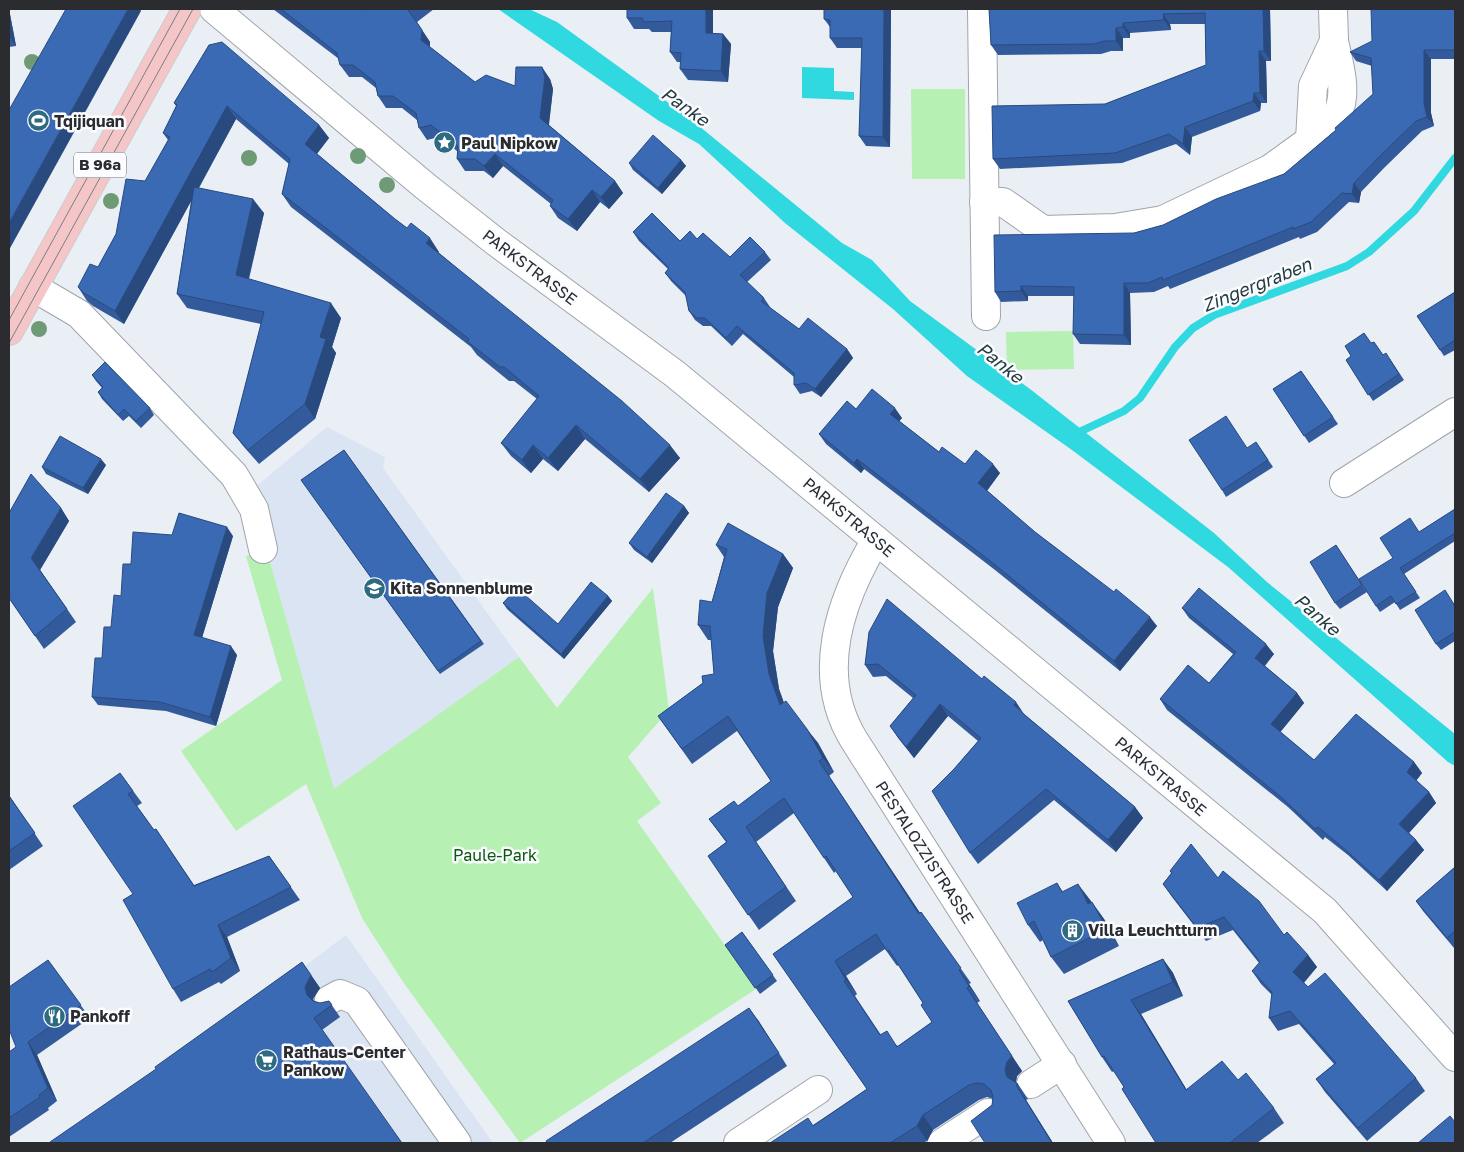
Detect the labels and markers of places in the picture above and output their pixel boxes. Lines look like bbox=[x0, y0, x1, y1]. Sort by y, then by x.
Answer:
sports icon: Tqijiquan bbox=[26, 109, 50, 133]
place label: Tqijiquan bbox=[54, 111, 124, 131]
place icon: Paul Nipkow bbox=[433, 131, 457, 155]
place label: Paul Nipkow bbox=[461, 133, 559, 153]
school or university icon: Kita Sonnenblume bbox=[362, 576, 386, 600]
place label: Kita Sonnenblume bbox=[390, 578, 533, 598]
building icon: Villa Leuchtturm bbox=[1060, 918, 1084, 942]
place label: Villa Leuchtturm bbox=[1088, 920, 1217, 940]
restaurant icon: Pankoff bbox=[42, 1004, 66, 1028]
place label: Pankoff bbox=[70, 1006, 130, 1026]
place label: Rathaus-Center Pankow bbox=[283, 1042, 406, 1080]
supermarket icon: Rathaus-Center Pankow bbox=[255, 1049, 279, 1073]

